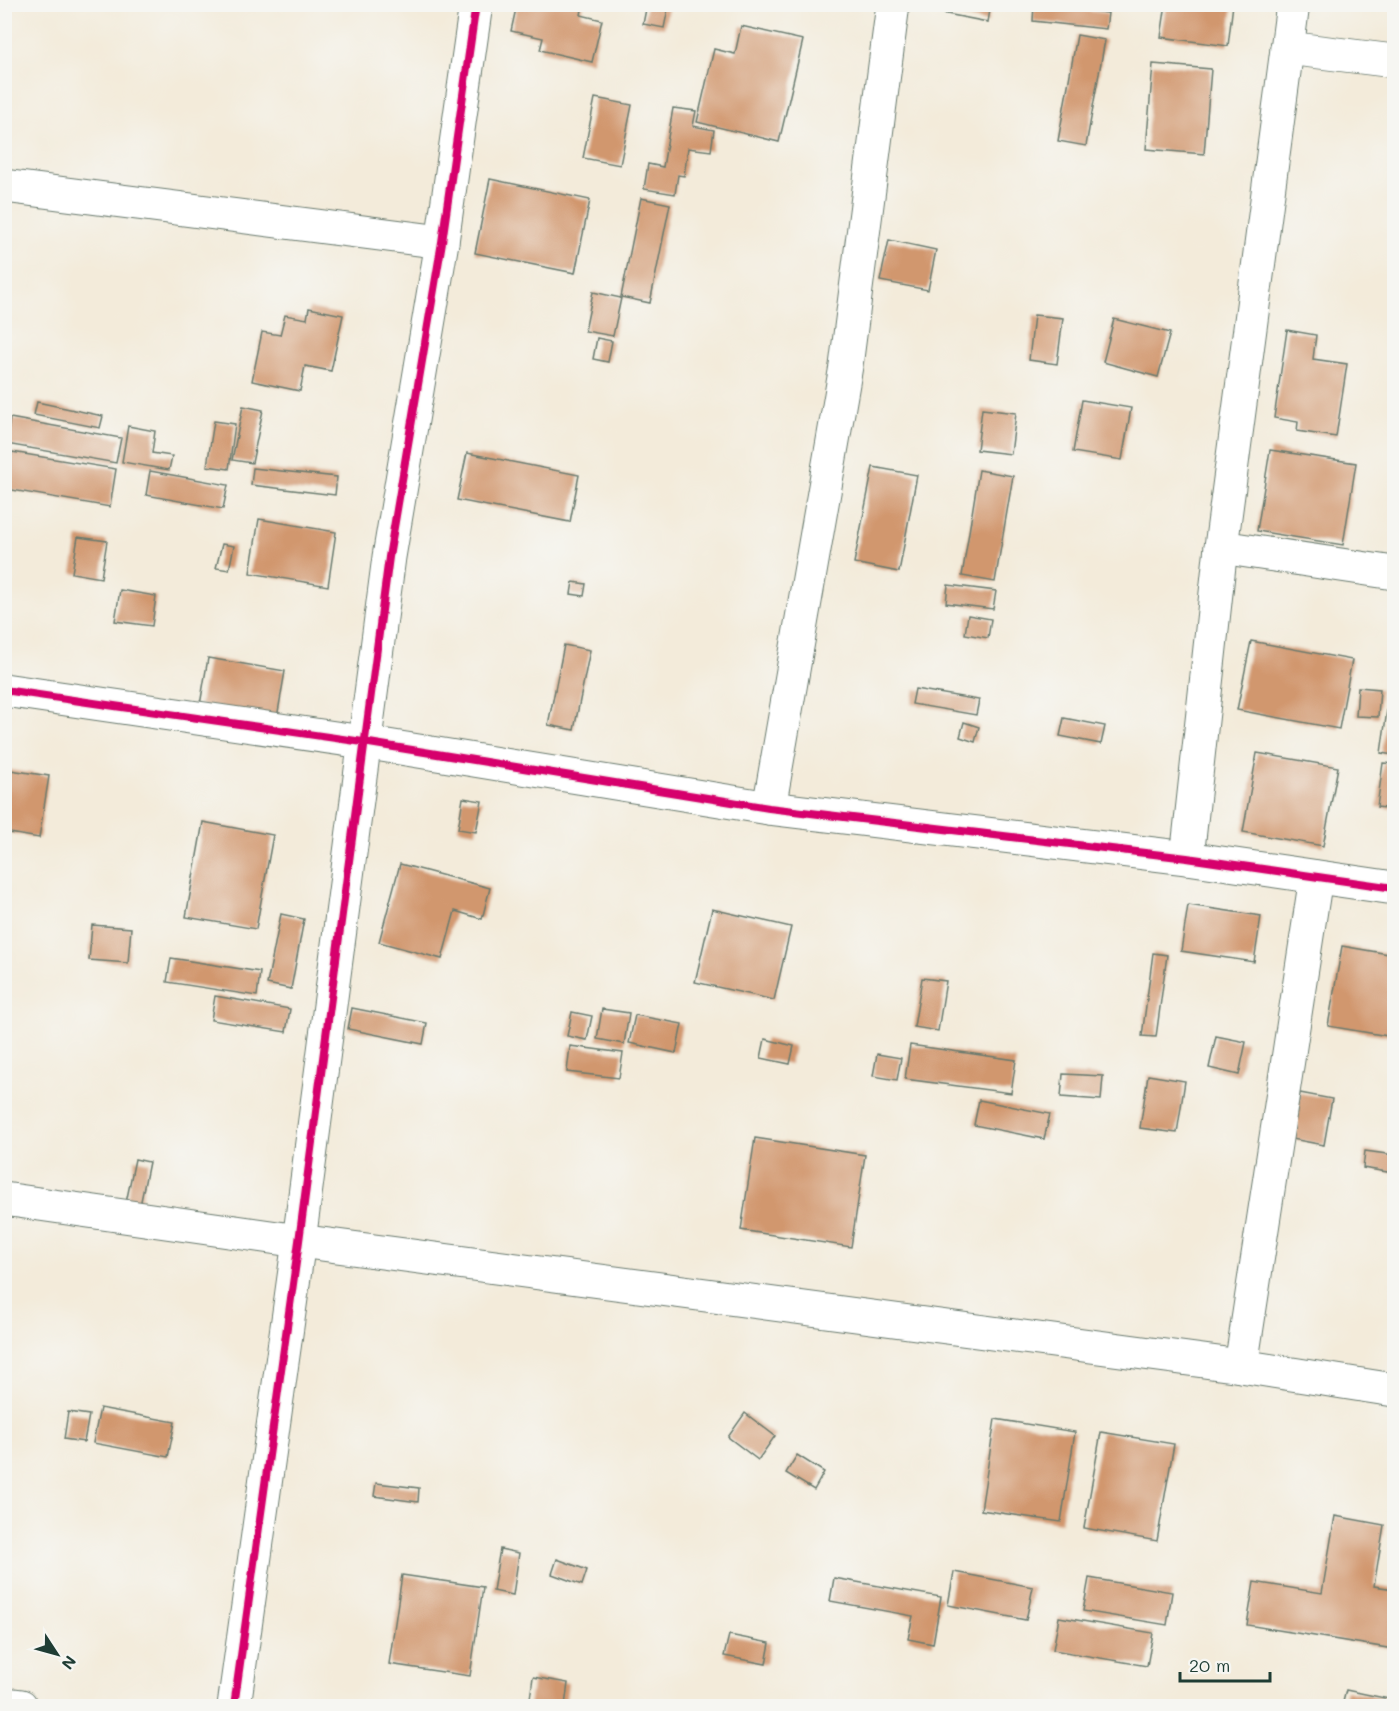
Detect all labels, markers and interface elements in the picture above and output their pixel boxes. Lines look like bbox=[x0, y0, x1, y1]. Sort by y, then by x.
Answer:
north arrow bbox=[27, 1624, 87, 1684]
scale bar bbox=[1180, 1645, 1270, 1683]
text: N bbox=[57, 1652, 82, 1674]
text: 20 m bbox=[1189, 1653, 1230, 1677]

